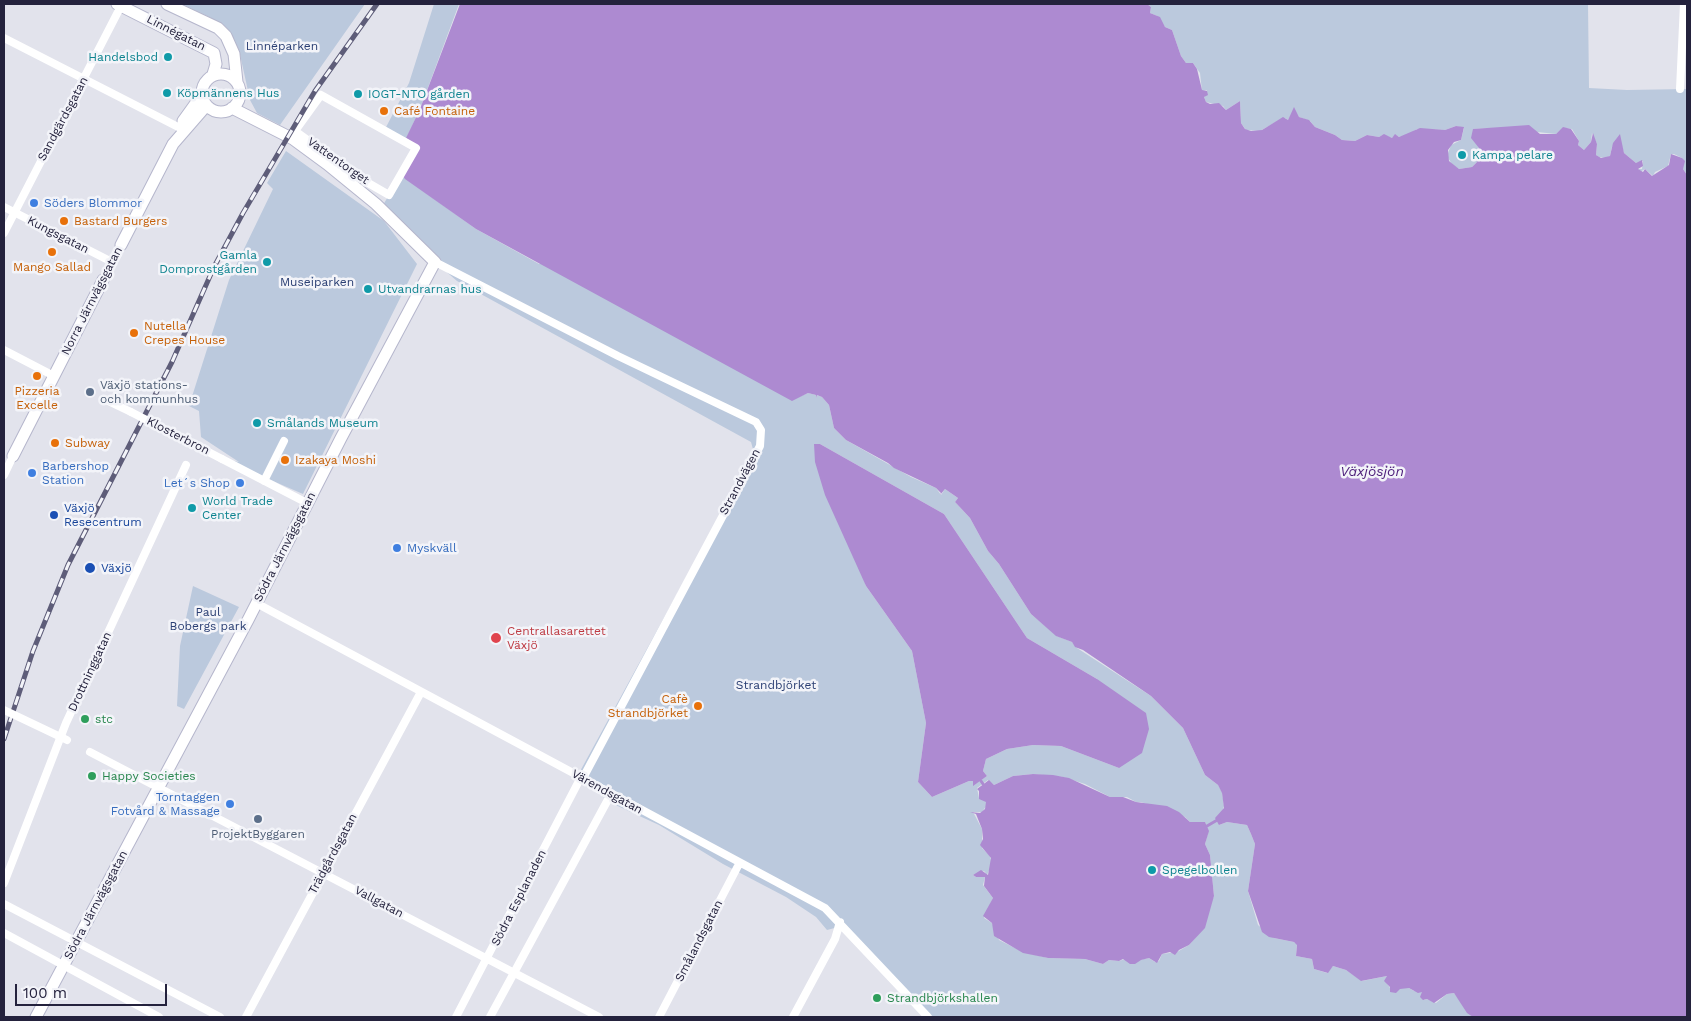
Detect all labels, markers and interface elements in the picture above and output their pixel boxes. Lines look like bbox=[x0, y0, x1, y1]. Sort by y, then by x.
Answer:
street label: Linnégatan bbox=[144, 12, 208, 54]
park label: Linnéparken bbox=[246, 39, 318, 53]
place label: Handelsbod bbox=[88, 50, 158, 64]
marker: Handelsbod bbox=[162, 51, 174, 63]
street label: Sandgärdsgatan bbox=[35, 74, 91, 164]
place label: Köpmännens Hus bbox=[177, 86, 279, 100]
marker: Köpmännens Hus bbox=[161, 87, 173, 99]
place label: IOGT-NTO gården bbox=[368, 87, 470, 101]
marker: IOGT-NTO gården bbox=[352, 88, 364, 100]
place label: Café Fontaine bbox=[394, 104, 475, 118]
marker: Café Fontaine bbox=[378, 105, 390, 117]
street label: Vattentorget bbox=[304, 134, 372, 188]
place label: Kampa pelare bbox=[1472, 148, 1553, 162]
marker: Kampa pelare bbox=[1456, 149, 1468, 161]
place label: Söders Blommor bbox=[44, 196, 142, 210]
marker: Söders Blommor bbox=[28, 197, 40, 209]
street label: Kungsgatan bbox=[25, 213, 91, 257]
place label: Bastard Burgers bbox=[74, 214, 167, 228]
marker: Bastard Burgers bbox=[58, 215, 70, 227]
street label: Norra Järnvägsgatan bbox=[58, 244, 126, 358]
marker: Mango Sallad bbox=[46, 246, 58, 258]
place label: Gamla Domprostgården bbox=[159, 248, 257, 276]
marker: Gamla Domprostgården bbox=[261, 256, 273, 268]
place label: Mango Sallad bbox=[13, 260, 91, 274]
park label: Museiparken bbox=[280, 275, 354, 289]
place label: Utvandrarnas hus bbox=[378, 282, 482, 296]
marker: Utvandrarnas hus bbox=[362, 283, 374, 295]
place label: Nutella Crepes House bbox=[144, 319, 225, 347]
marker: Nutella Crepes House bbox=[128, 327, 140, 339]
marker: Pizzeria Excelle bbox=[31, 370, 43, 382]
place label: Växjö stations- och kommunhus bbox=[100, 378, 198, 406]
place label: Pizzeria Excelle bbox=[14, 384, 60, 412]
marker: Växjö stations- och kommunhus bbox=[84, 386, 96, 398]
street label: Klosterbron bbox=[144, 414, 212, 458]
place label: Smålands Museum bbox=[267, 416, 378, 430]
marker: Smålands Museum bbox=[251, 417, 263, 429]
place label: Subway bbox=[65, 436, 110, 450]
marker: Subway bbox=[49, 437, 61, 449]
street label: Strandvägen bbox=[717, 446, 763, 518]
place label: Izakaya Moshi bbox=[295, 453, 376, 467]
marker: Izakaya Moshi bbox=[279, 454, 291, 466]
place label: Barbershop Station bbox=[42, 459, 109, 487]
water label: Växjösjön bbox=[1340, 464, 1404, 480]
marker: Barbershop Station bbox=[26, 467, 38, 479]
place label: Let´s Shop bbox=[164, 476, 230, 490]
marker: Let´s Shop bbox=[234, 477, 246, 489]
street label: Södra Järnvägsgatan bbox=[251, 490, 319, 604]
place label: World Trade Center bbox=[202, 494, 273, 522]
place label: Växjö Resecentrum bbox=[64, 501, 142, 529]
marker: World Trade Center bbox=[186, 502, 198, 514]
marker: Växjö Resecentrum bbox=[48, 509, 60, 521]
place label: Myskväll bbox=[407, 541, 457, 555]
marker: Myskväll bbox=[391, 542, 403, 554]
marker: Växjö bbox=[83, 561, 97, 575]
place label: Växjö bbox=[101, 561, 132, 575]
park label: Paul Bobergs park bbox=[170, 605, 246, 633]
place label: Centrallasarettet Växjö bbox=[507, 624, 606, 652]
street label: Drottninggatan bbox=[65, 630, 115, 714]
marker: Centrallasarettet Växjö bbox=[489, 631, 503, 645]
park label: Strandbjörket bbox=[736, 678, 816, 692]
place label: Cafè Strandbjörket bbox=[608, 692, 688, 720]
marker: Cafè Strandbjörket bbox=[692, 700, 704, 712]
place label: stc bbox=[95, 712, 113, 726]
marker: stc bbox=[79, 713, 91, 725]
street label: Värendsgatan bbox=[569, 767, 645, 817]
place label: Happy Societies bbox=[102, 769, 196, 783]
marker: Happy Societies bbox=[86, 770, 98, 782]
place label: Torntaggen Fotvård & Massage bbox=[111, 790, 220, 818]
marker: Torntaggen Fotvård & Massage bbox=[224, 798, 236, 810]
street label: Trädgårdsgatan bbox=[306, 811, 360, 897]
marker: ProjektByggaren bbox=[252, 813, 264, 825]
place label: ProjektByggaren bbox=[211, 827, 305, 841]
street label: Södra Esplanaden bbox=[489, 847, 549, 949]
street label: Södra Järnvägsgatan bbox=[61, 848, 131, 962]
place label: Spegelbollen bbox=[1162, 863, 1237, 877]
marker: Spegelbollen bbox=[1146, 864, 1158, 876]
street label: Vallgatan bbox=[352, 883, 406, 921]
street label: Smålandsgatan bbox=[672, 898, 726, 984]
scale bar bbox=[18, 974, 170, 1006]
text: 100 m bbox=[23, 984, 67, 1002]
place label: Strandbjörkshallen bbox=[887, 991, 998, 1005]
marker: Strandbjörkshallen bbox=[871, 992, 883, 1004]

